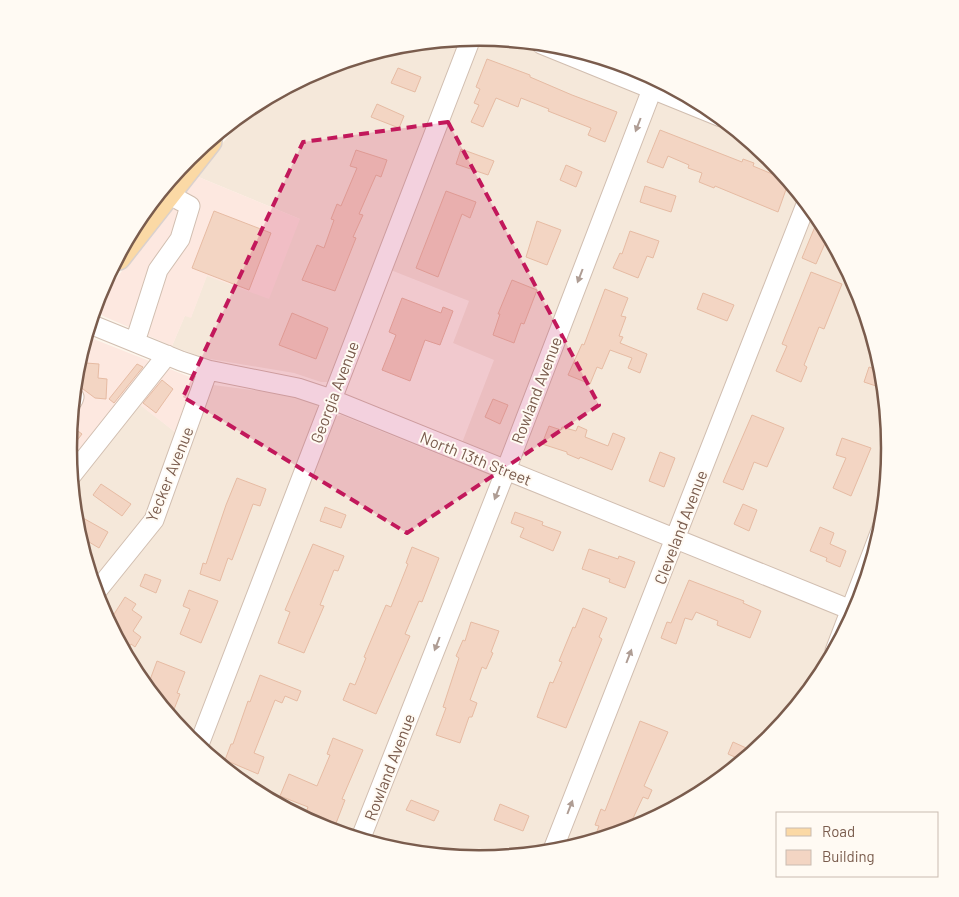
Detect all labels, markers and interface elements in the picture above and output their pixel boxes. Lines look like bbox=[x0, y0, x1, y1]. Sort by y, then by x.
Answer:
one-way arrow bbox=[634, 117, 642, 132]
one-way arrow bbox=[576, 269, 584, 284]
street label: Rowland Avenue bbox=[507, 334, 565, 446]
street label: Georgia Avenue bbox=[306, 338, 362, 446]
street label: Yecker Avenue bbox=[141, 424, 197, 524]
street label: North 13th Street bbox=[418, 427, 534, 489]
street label: Cleveland Avenue bbox=[649, 467, 711, 587]
one-way arrow bbox=[492, 486, 500, 500]
one-way arrow bbox=[433, 637, 440, 652]
one-way arrow bbox=[626, 649, 634, 663]
street label: Rowland Avenue bbox=[360, 711, 418, 823]
one-way arrow bbox=[566, 799, 574, 814]
legend bbox=[776, 812, 939, 877]
text: Road bbox=[822, 822, 855, 840]
text: Building bbox=[822, 847, 875, 865]

